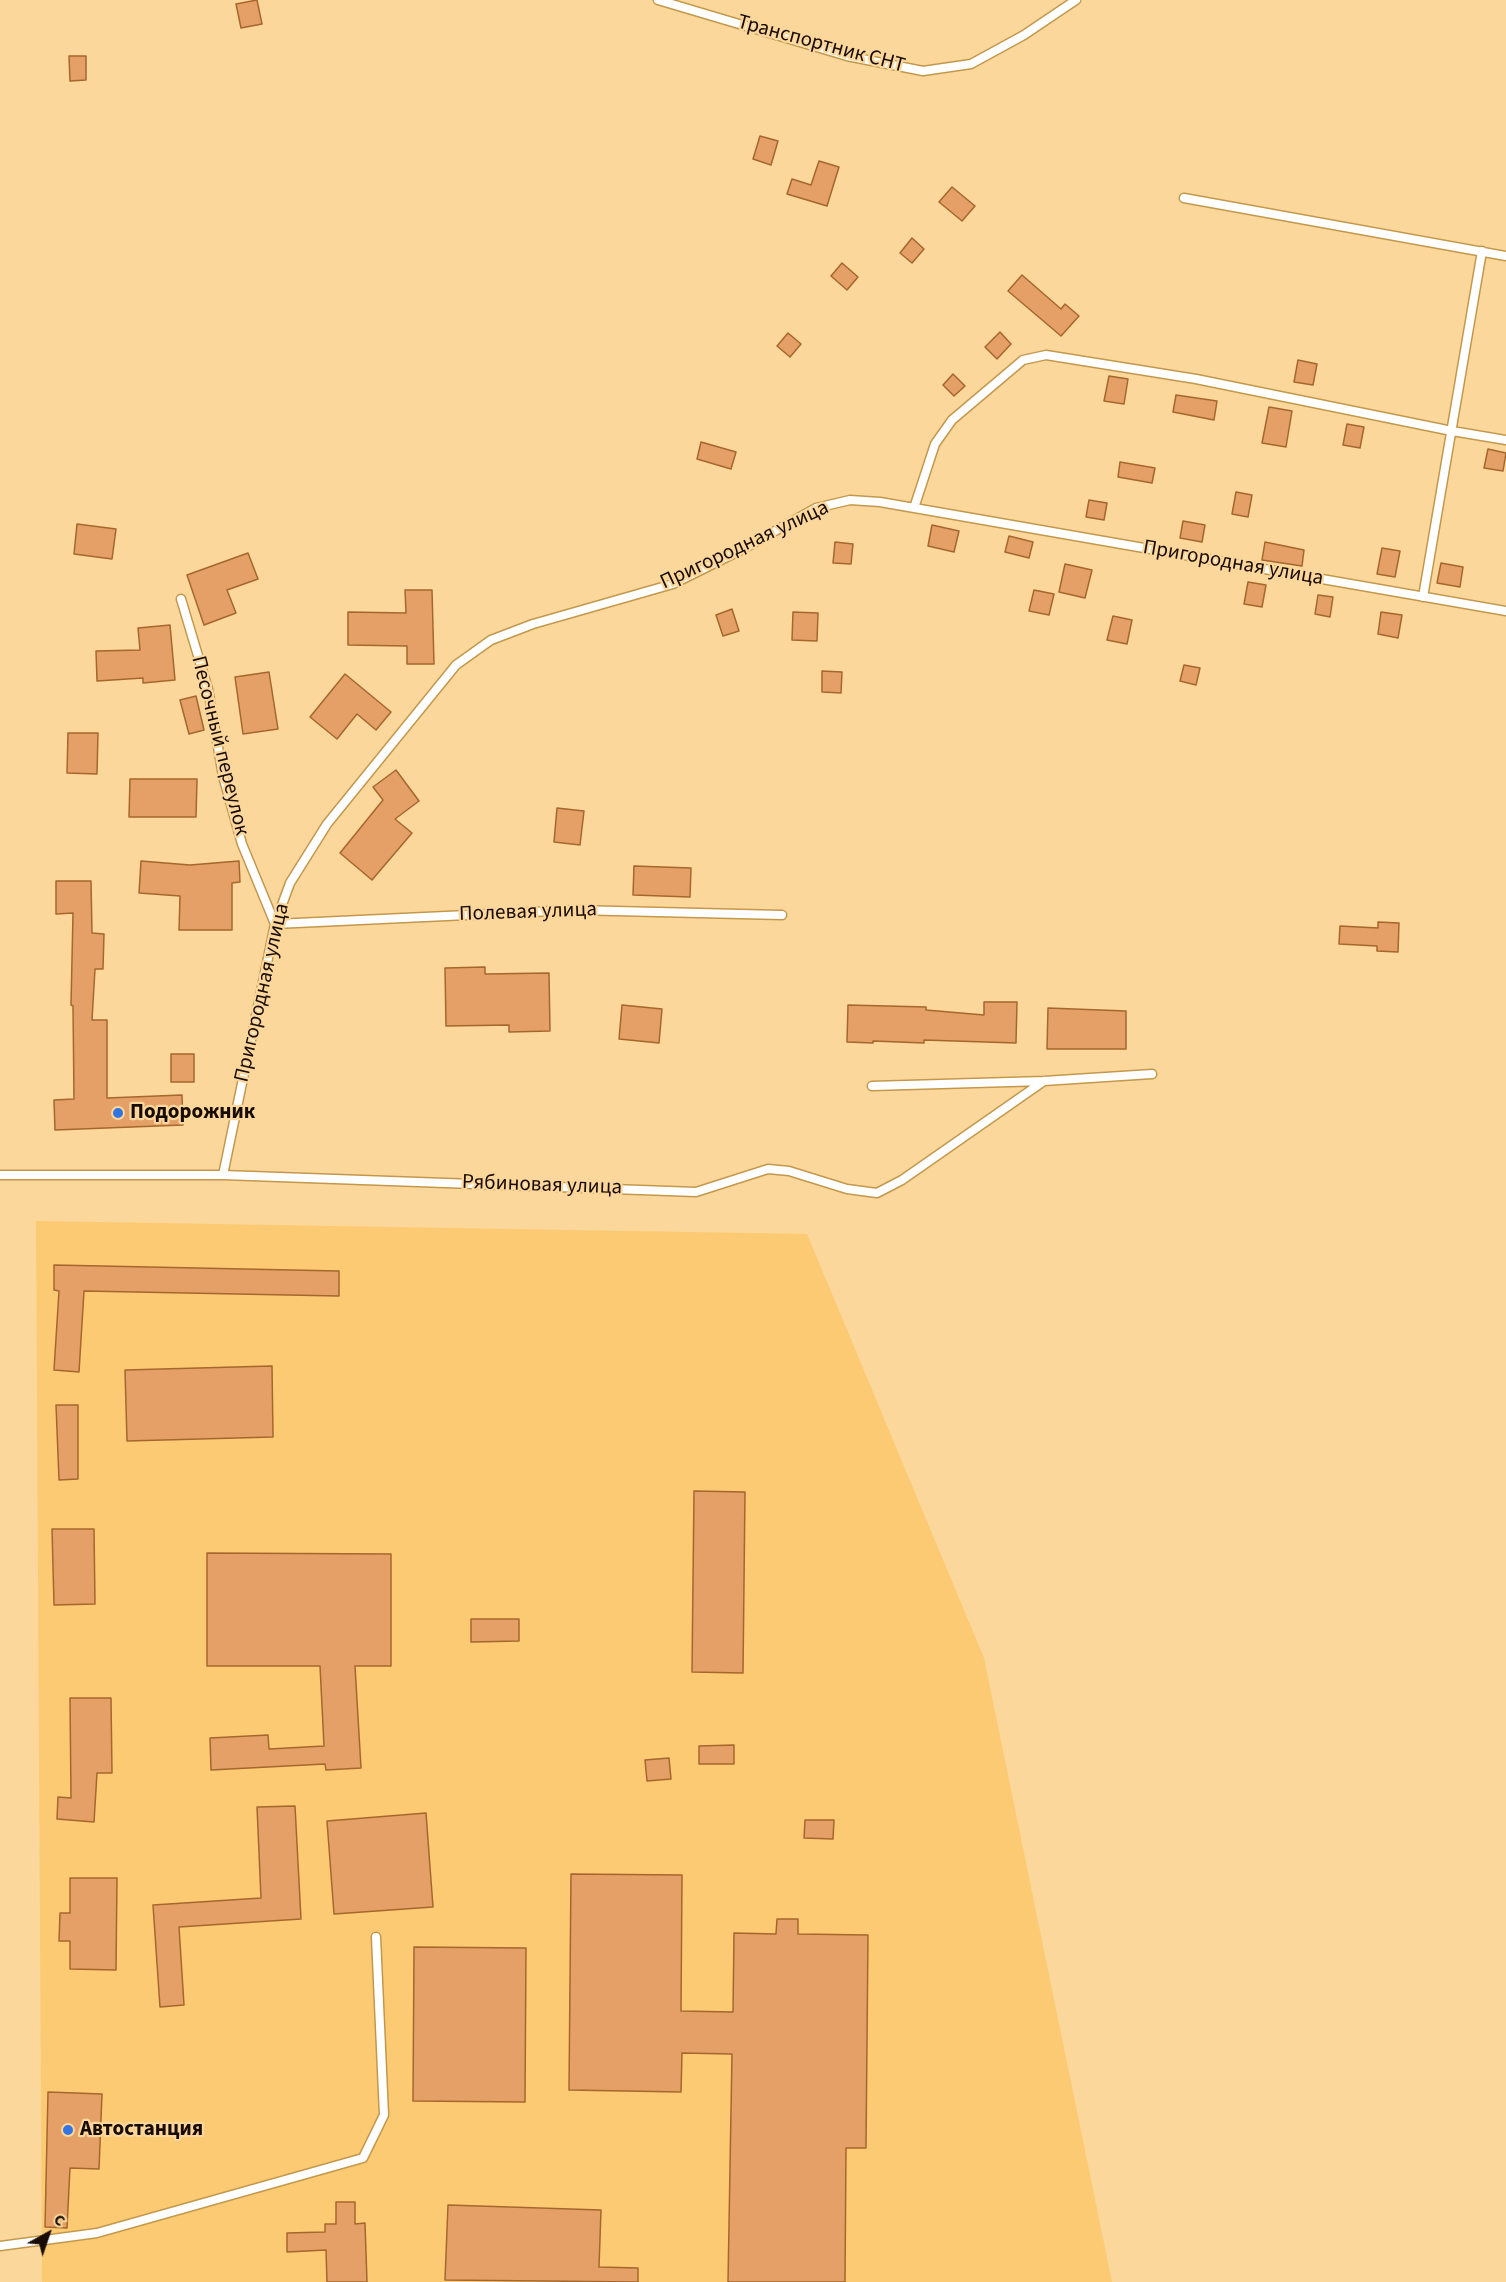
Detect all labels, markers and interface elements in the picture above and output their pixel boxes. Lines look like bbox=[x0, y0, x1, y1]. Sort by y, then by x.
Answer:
street label: Транспортник СНТ bbox=[734, 10, 908, 80]
street label: Пригородная улица bbox=[657, 496, 833, 596]
street label: Пригородная улица bbox=[1141, 536, 1325, 592]
street label: Песочный переулок bbox=[185, 654, 253, 838]
street label: Полевая улица bbox=[459, 898, 597, 928]
street label: Пригородная улица bbox=[230, 901, 296, 1085]
place label: Подорожник bbox=[130, 1100, 255, 1126]
marker: Подорожник bbox=[111, 1106, 125, 1120]
street label: Рябиновая улица bbox=[462, 1171, 622, 1201]
place label: Автостанция bbox=[80, 2117, 203, 2143]
marker: Автостанция bbox=[61, 2123, 75, 2137]
north arrow bbox=[18, 2204, 78, 2264]
text: С bbox=[49, 2209, 70, 2232]

